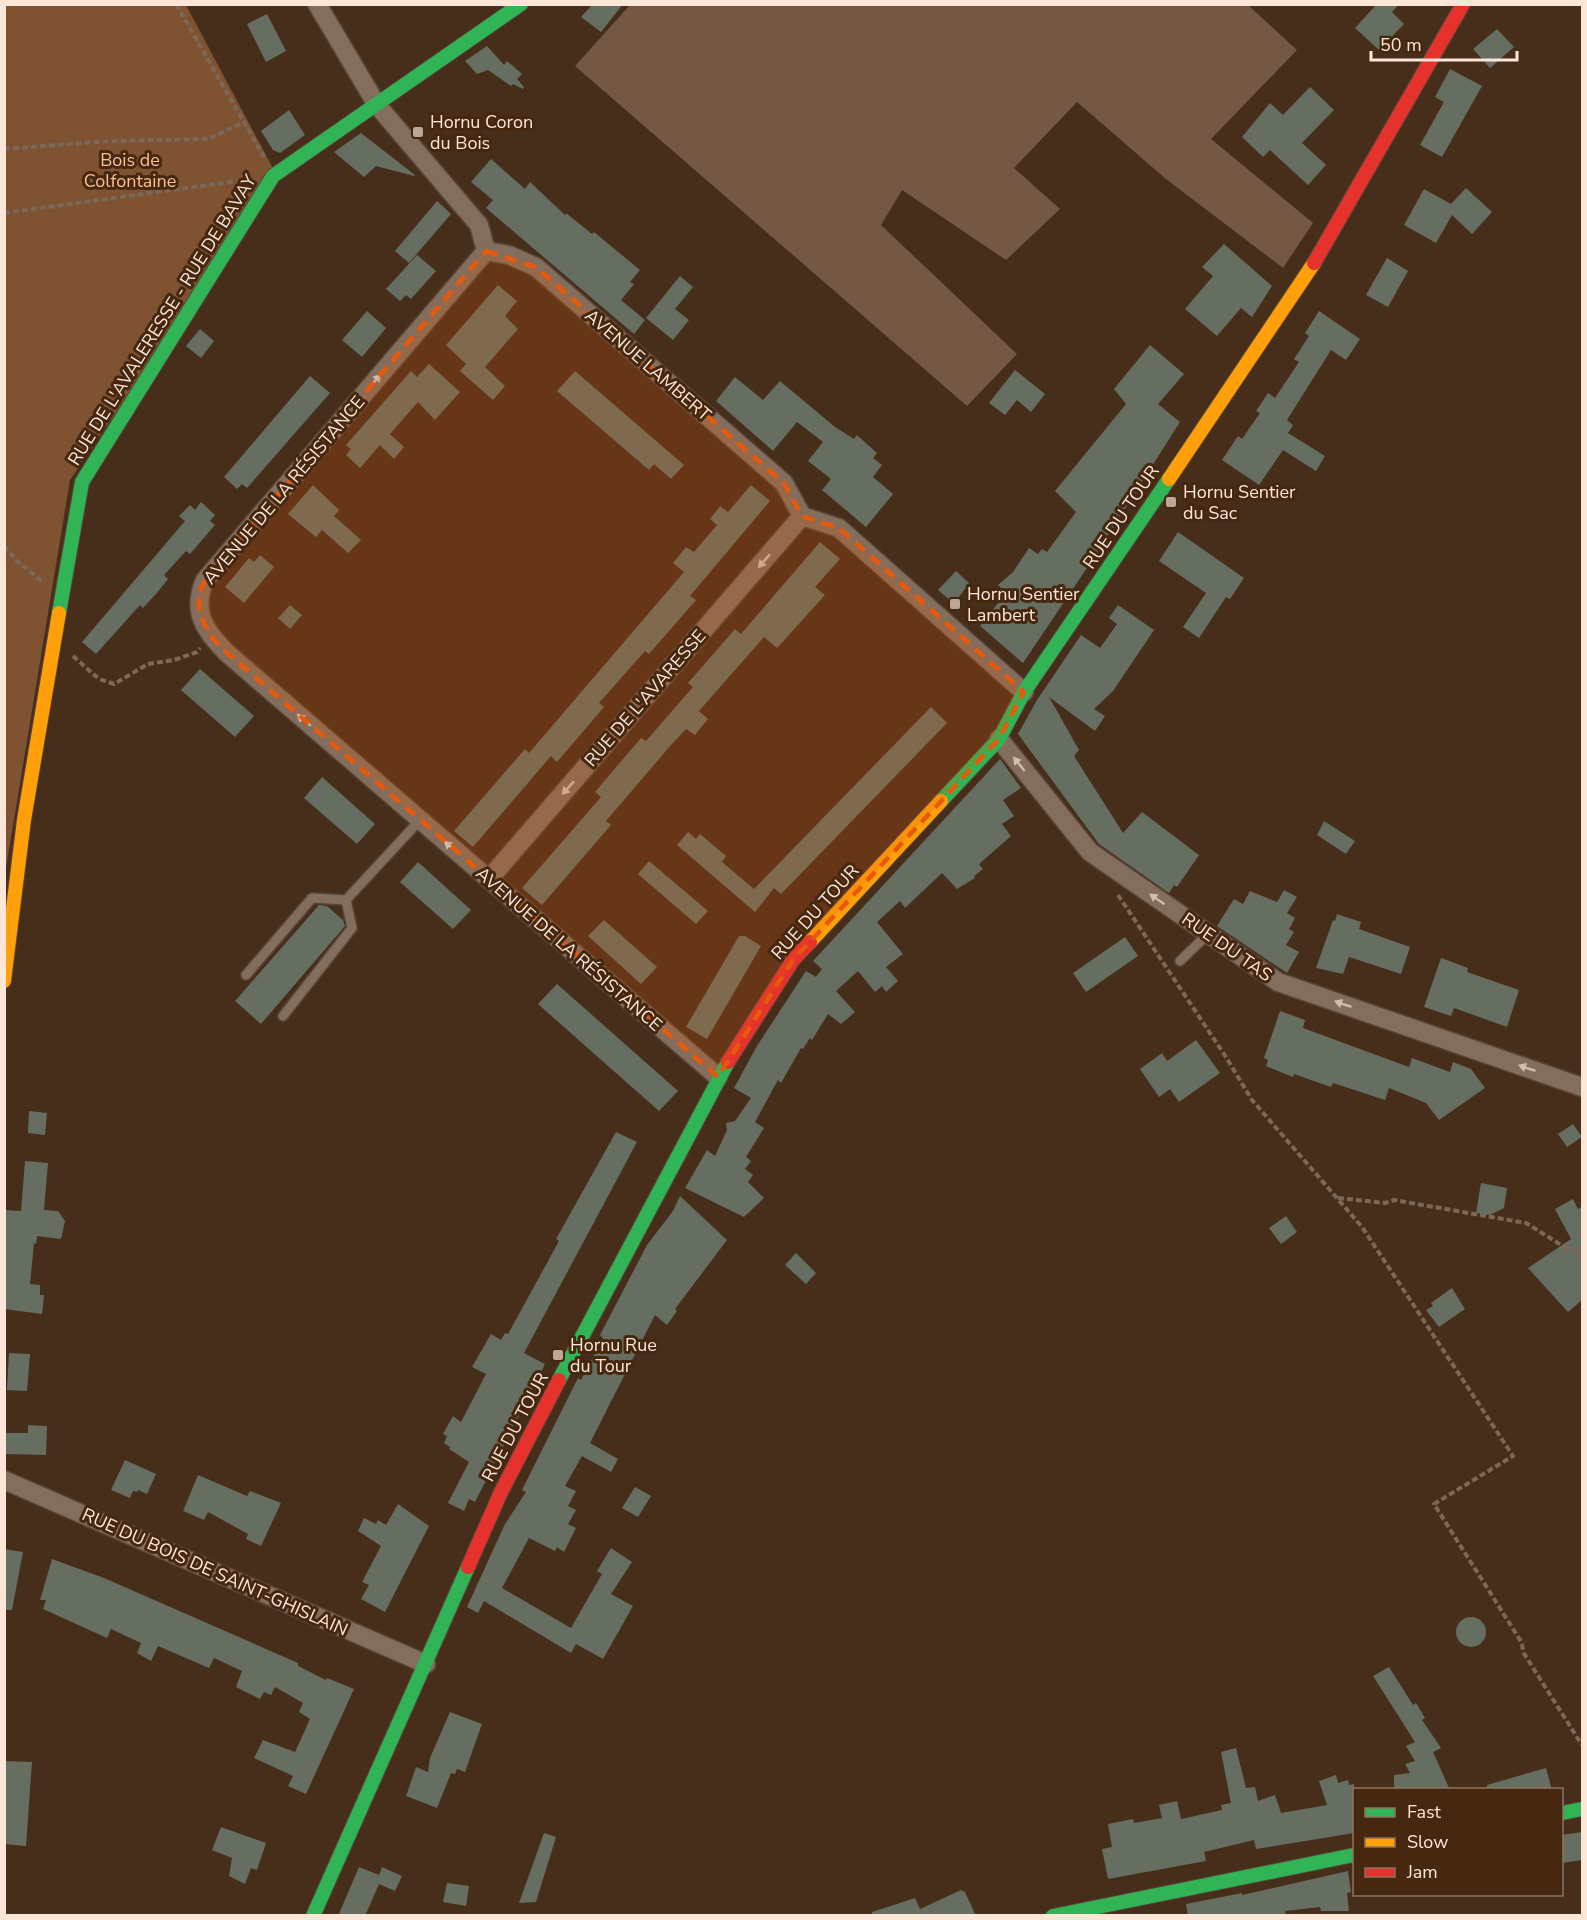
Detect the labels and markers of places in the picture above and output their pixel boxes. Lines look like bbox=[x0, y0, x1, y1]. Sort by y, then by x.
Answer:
place label: Hornu Coron du Bois bbox=[430, 110, 533, 155]
marker: Hornu Coron du Bois bbox=[411, 125, 425, 139]
place label: Hornu Sentier du Sac bbox=[1183, 480, 1296, 525]
marker: Hornu Sentier du Sac bbox=[1164, 495, 1178, 509]
place label: Hornu Sentier Lambert bbox=[967, 582, 1080, 627]
marker: Hornu Sentier Lambert bbox=[948, 597, 962, 611]
place label: Hornu Rue du Tour bbox=[570, 1333, 657, 1378]
marker: Hornu Rue du Tour bbox=[551, 1348, 565, 1362]

